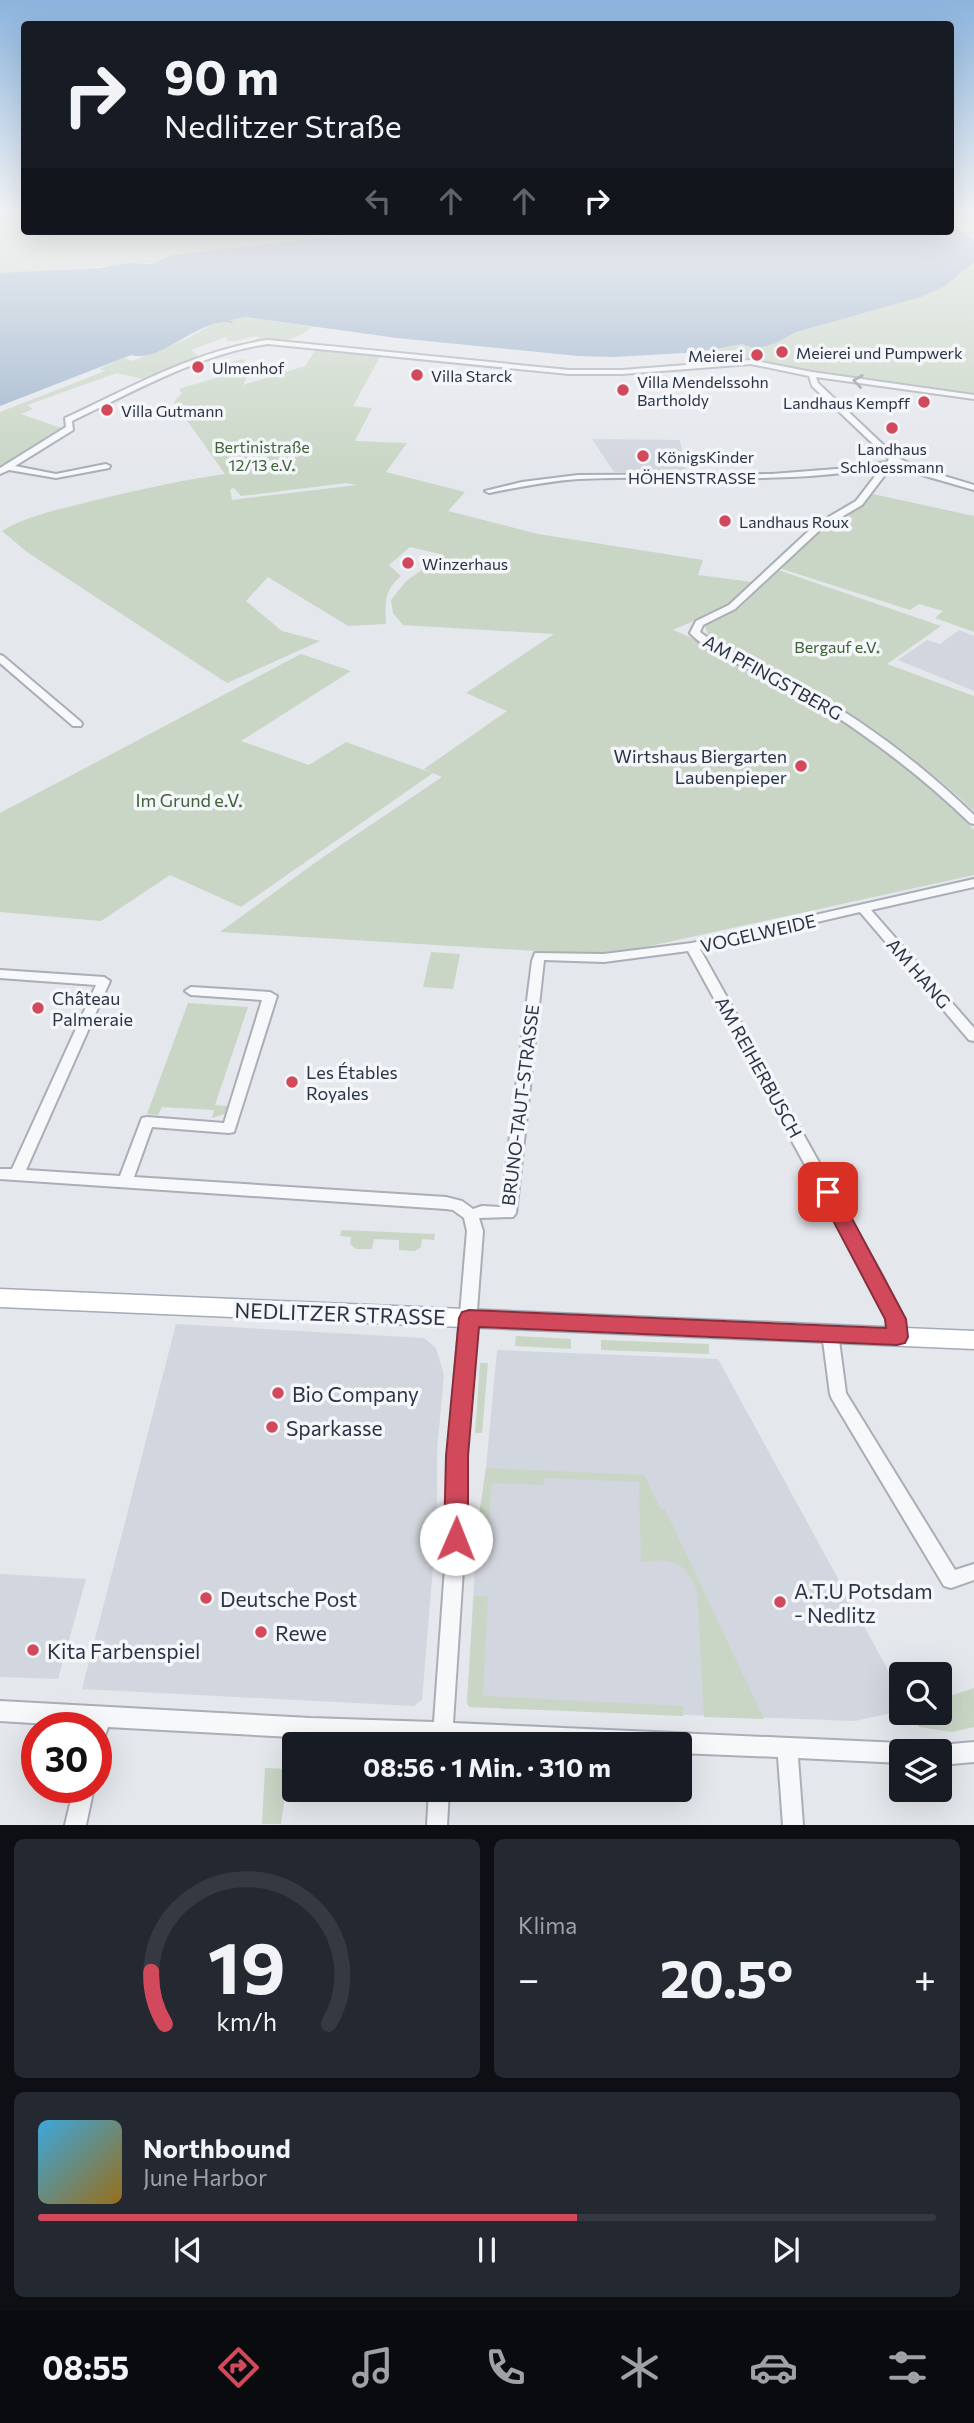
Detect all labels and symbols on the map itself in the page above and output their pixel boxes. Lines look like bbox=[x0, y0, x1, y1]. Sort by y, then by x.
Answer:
place label: Meierei und Pumpwerk bbox=[796, 343, 963, 362]
marker: Meierei und Pumpwerk bbox=[774, 344, 790, 360]
place label: Meierei bbox=[688, 346, 743, 365]
marker: Meierei bbox=[749, 347, 765, 363]
place label: Ulmenhof bbox=[212, 358, 285, 377]
marker: Ulmenhof bbox=[190, 359, 206, 375]
place label: Villa Starck bbox=[431, 366, 513, 385]
marker: Villa Starck bbox=[409, 367, 425, 383]
place label: Villa Mendelssohn Bartholdy bbox=[637, 372, 769, 409]
one-way arrow bbox=[852, 374, 864, 389]
marker: Villa Mendelssohn Bartholdy bbox=[615, 382, 631, 398]
place label: Landhaus Kempff bbox=[783, 393, 911, 412]
marker: Landhaus Kempff bbox=[916, 394, 932, 410]
place label: Villa Gutmann bbox=[121, 401, 224, 420]
marker: Villa Gutmann bbox=[99, 402, 115, 418]
marker: Landhaus Schloessmann bbox=[884, 420, 900, 436]
park label: Bertinistraße 12/13 e.V. bbox=[214, 437, 310, 474]
place label: Landhaus Schloessmann bbox=[840, 439, 944, 476]
place label: KönigsKinder bbox=[657, 447, 755, 466]
marker: KönigsKinder bbox=[635, 448, 651, 464]
street label: HÖHENSTRASSE bbox=[628, 468, 756, 487]
place label: Landhaus Roux bbox=[739, 512, 849, 531]
marker: Landhaus Roux bbox=[717, 513, 733, 529]
place label: Winzerhaus bbox=[422, 554, 508, 573]
marker: Winzerhaus bbox=[400, 555, 416, 571]
street label: AM PFINGSTBERG bbox=[700, 630, 846, 724]
park label: Bergauf e.V. bbox=[794, 637, 880, 656]
place label: Wirtshaus Biergarten Laubenpieper bbox=[614, 745, 787, 788]
marker: Wirtshaus Biergarten Laubenpieper bbox=[793, 758, 809, 774]
park label: Im Grund e.V. bbox=[136, 789, 242, 811]
street label: VOGELWEIDE bbox=[698, 909, 818, 957]
street label: AM HANG bbox=[883, 933, 955, 1013]
place label: Château Palmeraie bbox=[52, 987, 133, 1030]
street label: AM REIHERBUSCH bbox=[711, 992, 807, 1142]
marker: Château Palmeraie bbox=[30, 1000, 46, 1016]
street label: BRUNO-TAUT-STRASSE bbox=[497, 1003, 543, 1207]
place label: Les Étables Royales bbox=[306, 1061, 398, 1104]
marker: Les Étables Royales bbox=[284, 1074, 300, 1090]
pin bbox=[798, 1162, 858, 1222]
street label: NEDLITZER STRASSE bbox=[234, 1297, 446, 1329]
place label: Bio Company bbox=[292, 1381, 419, 1406]
marker: Bio Company bbox=[270, 1385, 286, 1401]
place label: Sparkasse bbox=[286, 1415, 383, 1440]
marker: Sparkasse bbox=[264, 1419, 280, 1435]
position arrow bbox=[419, 1502, 493, 1576]
place label: A.T.U Potsdam - Nedlitz bbox=[794, 1578, 933, 1627]
place label: Deutsche Post bbox=[220, 1586, 357, 1611]
marker: Deutsche Post bbox=[198, 1590, 214, 1606]
marker: A.T.U Potsdam - Nedlitz bbox=[772, 1594, 788, 1610]
place label: Rewe bbox=[275, 1620, 327, 1645]
marker: Rewe bbox=[253, 1624, 269, 1640]
place label: Kita Farbenspiel bbox=[47, 1638, 200, 1663]
marker: Kita Farbenspiel bbox=[25, 1642, 41, 1658]
speed limit sign: 30 bbox=[21, 1712, 112, 1803]

